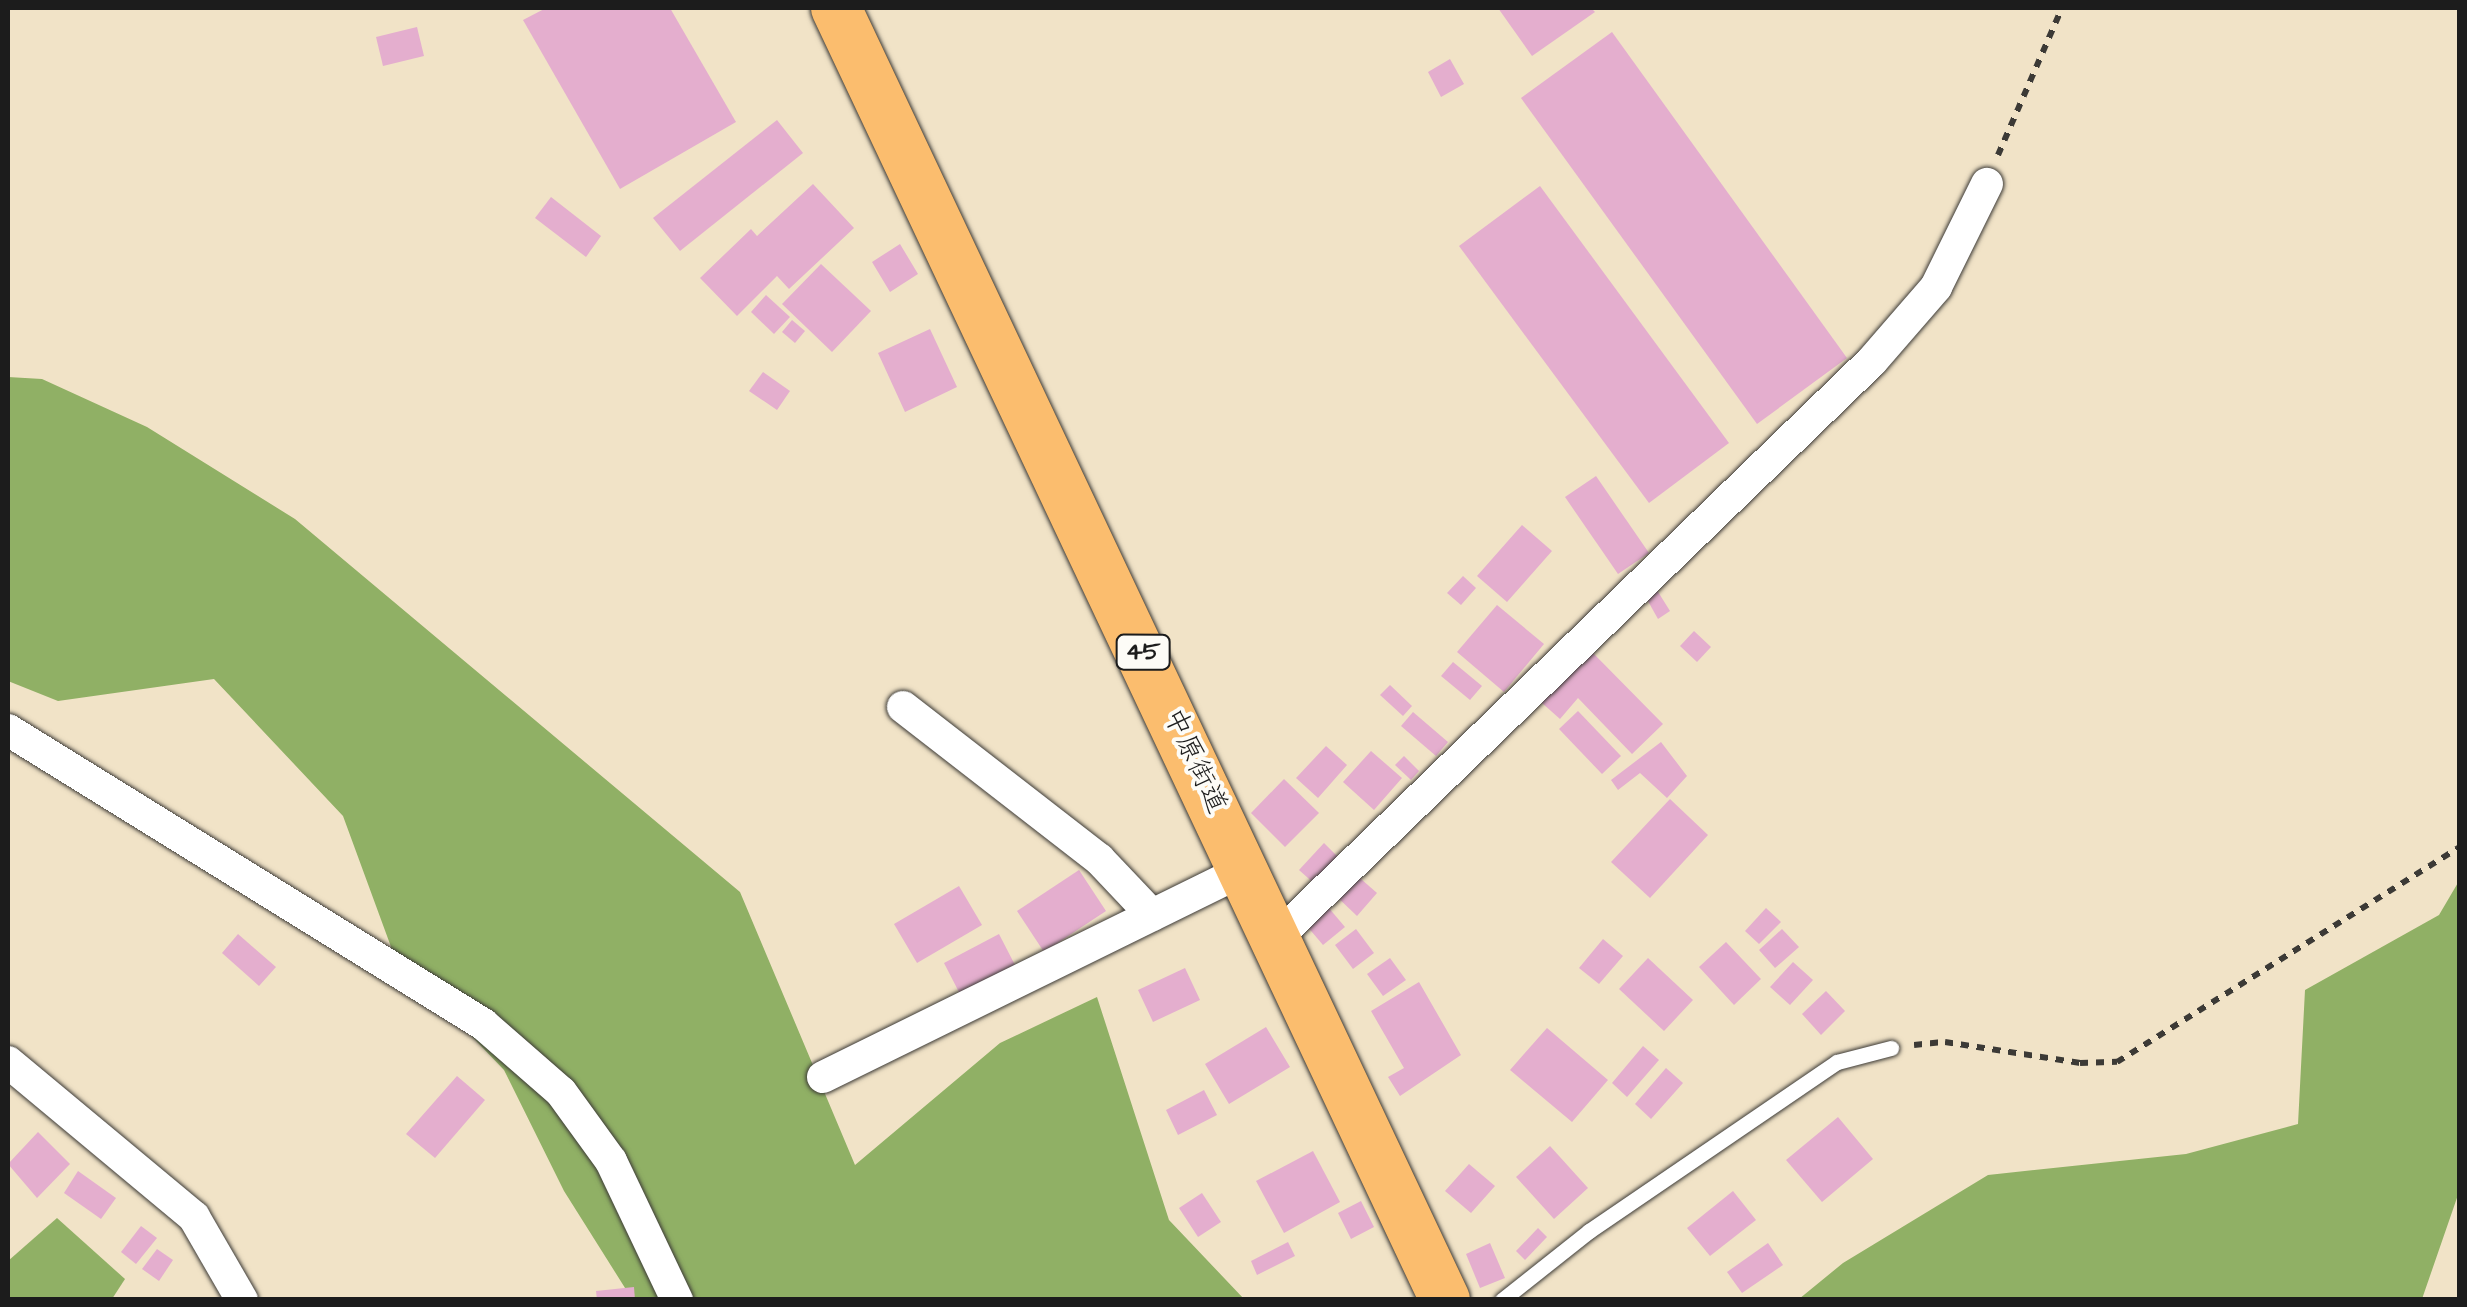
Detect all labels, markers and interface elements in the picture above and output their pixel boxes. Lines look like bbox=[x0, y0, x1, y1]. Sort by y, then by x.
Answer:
road number: 45 bbox=[1116, 632, 1170, 672]
street label: 中原街道 bbox=[1156, 703, 1234, 819]

